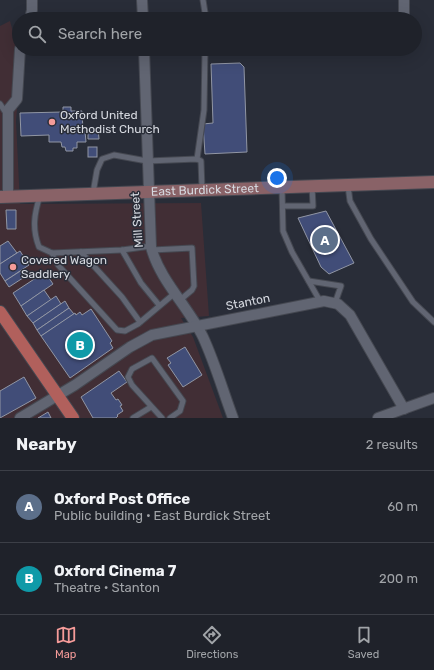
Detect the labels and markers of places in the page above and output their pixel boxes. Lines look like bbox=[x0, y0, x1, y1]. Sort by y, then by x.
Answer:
place label: Oxford United Methodist Church bbox=[60, 108, 160, 136]
marker: Oxford United Methodist Church bbox=[47, 117, 57, 127]
pin: A bbox=[312, 225, 338, 255]
place label: Covered Wagon Saddlery bbox=[21, 253, 107, 281]
marker: Covered Wagon Saddlery bbox=[8, 262, 18, 272]
pin: B bbox=[67, 330, 93, 360]

